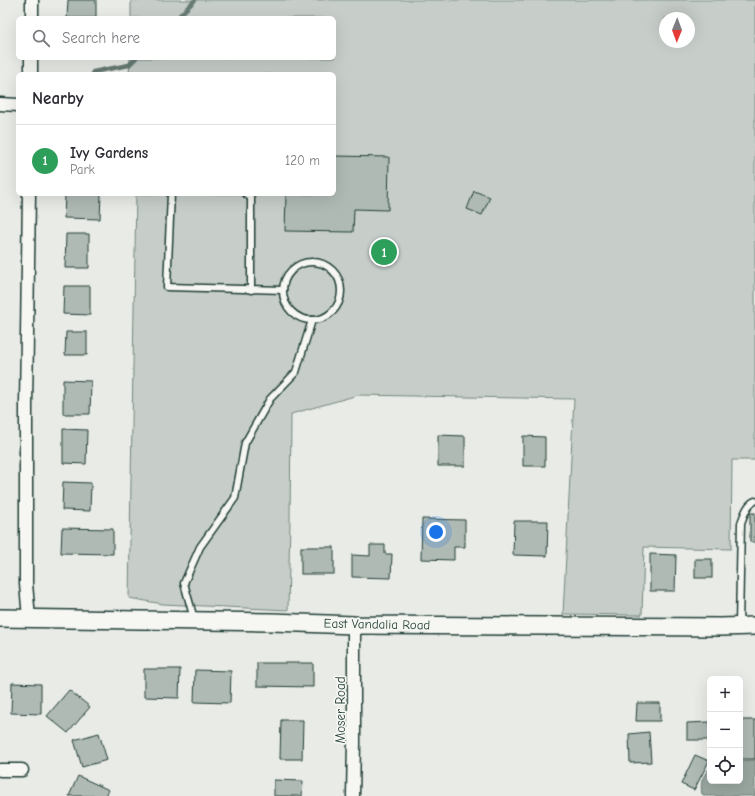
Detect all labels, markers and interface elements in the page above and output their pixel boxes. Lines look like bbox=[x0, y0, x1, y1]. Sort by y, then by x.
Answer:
north arrow bbox=[659, 12, 695, 48]
search box bbox=[16, 16, 336, 60]
icon: search bbox=[30, 27, 52, 49]
text: Search here bbox=[62, 29, 140, 47]
text: Nearby bbox=[32, 89, 83, 108]
text: Ivy Gardens bbox=[70, 144, 148, 162]
text: 1 bbox=[42, 153, 48, 168]
text: 120 m bbox=[285, 153, 320, 168]
text: Park bbox=[70, 162, 95, 177]
pin: 1 bbox=[371, 237, 397, 267]
your location bbox=[426, 522, 446, 542]
street label: East Vandalia Road bbox=[324, 616, 430, 632]
street label: Moser Road bbox=[333, 676, 348, 744]
map controls bbox=[707, 676, 743, 784]
button: + bbox=[707, 676, 743, 712]
button: − bbox=[707, 712, 743, 748]
button: locate bbox=[707, 748, 743, 784]

